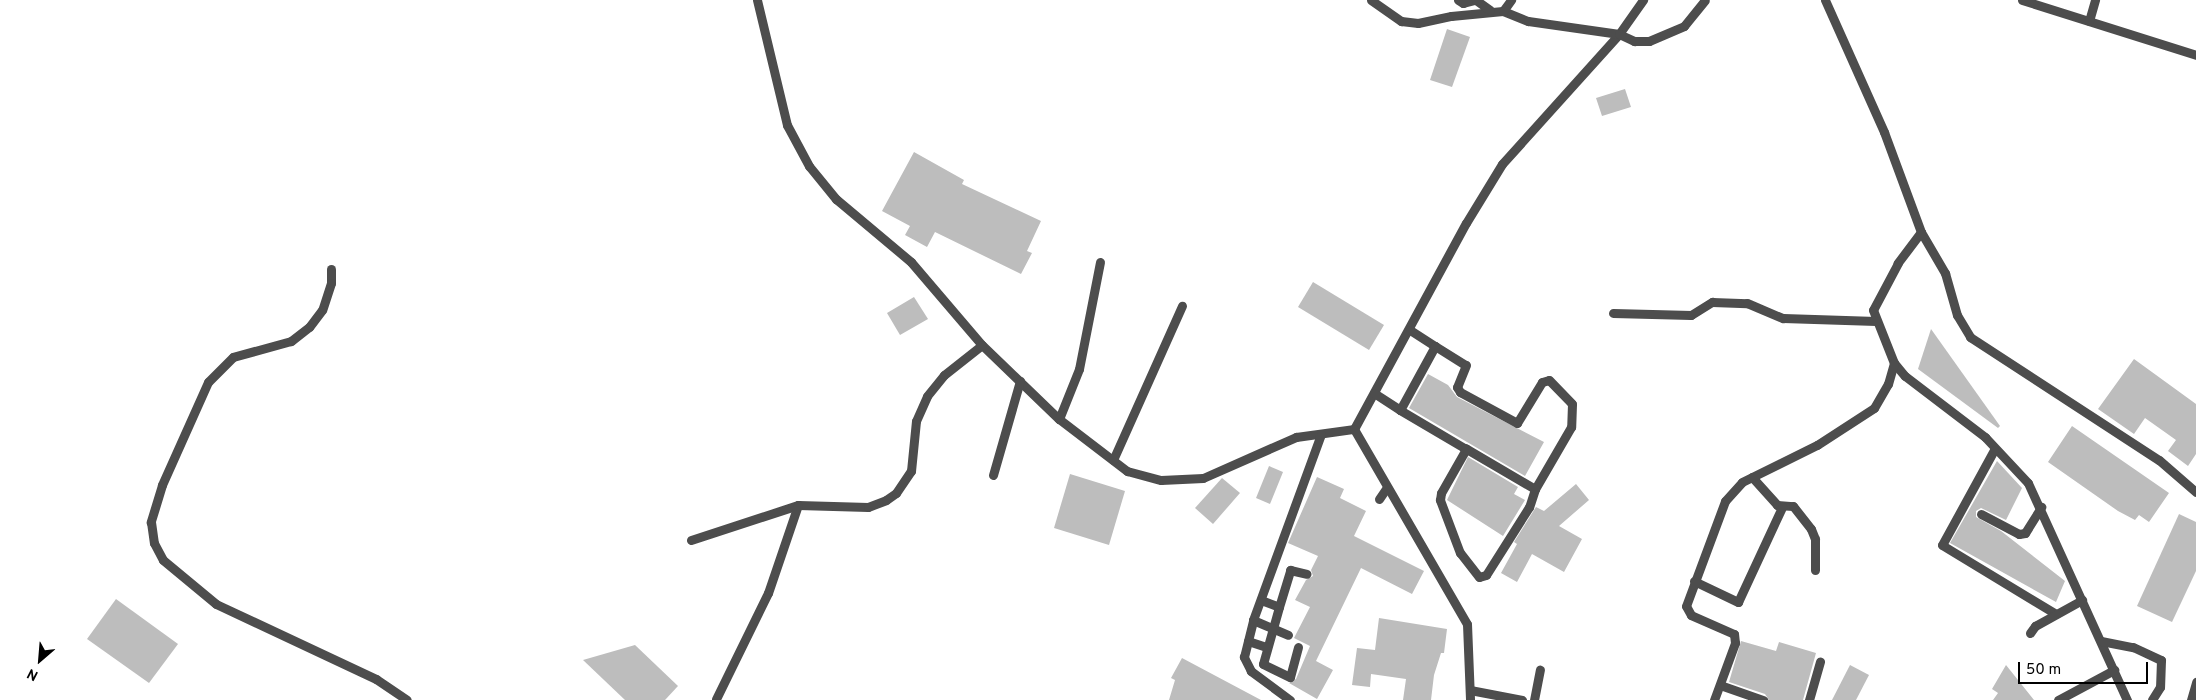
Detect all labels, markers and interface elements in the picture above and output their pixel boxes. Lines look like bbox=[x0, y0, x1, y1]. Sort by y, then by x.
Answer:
north arrow bbox=[15, 635, 65, 685]
scale bar bbox=[2021, 652, 2151, 684]
text: 50 m bbox=[2026, 661, 2061, 680]
text: N bbox=[25, 664, 41, 684]

